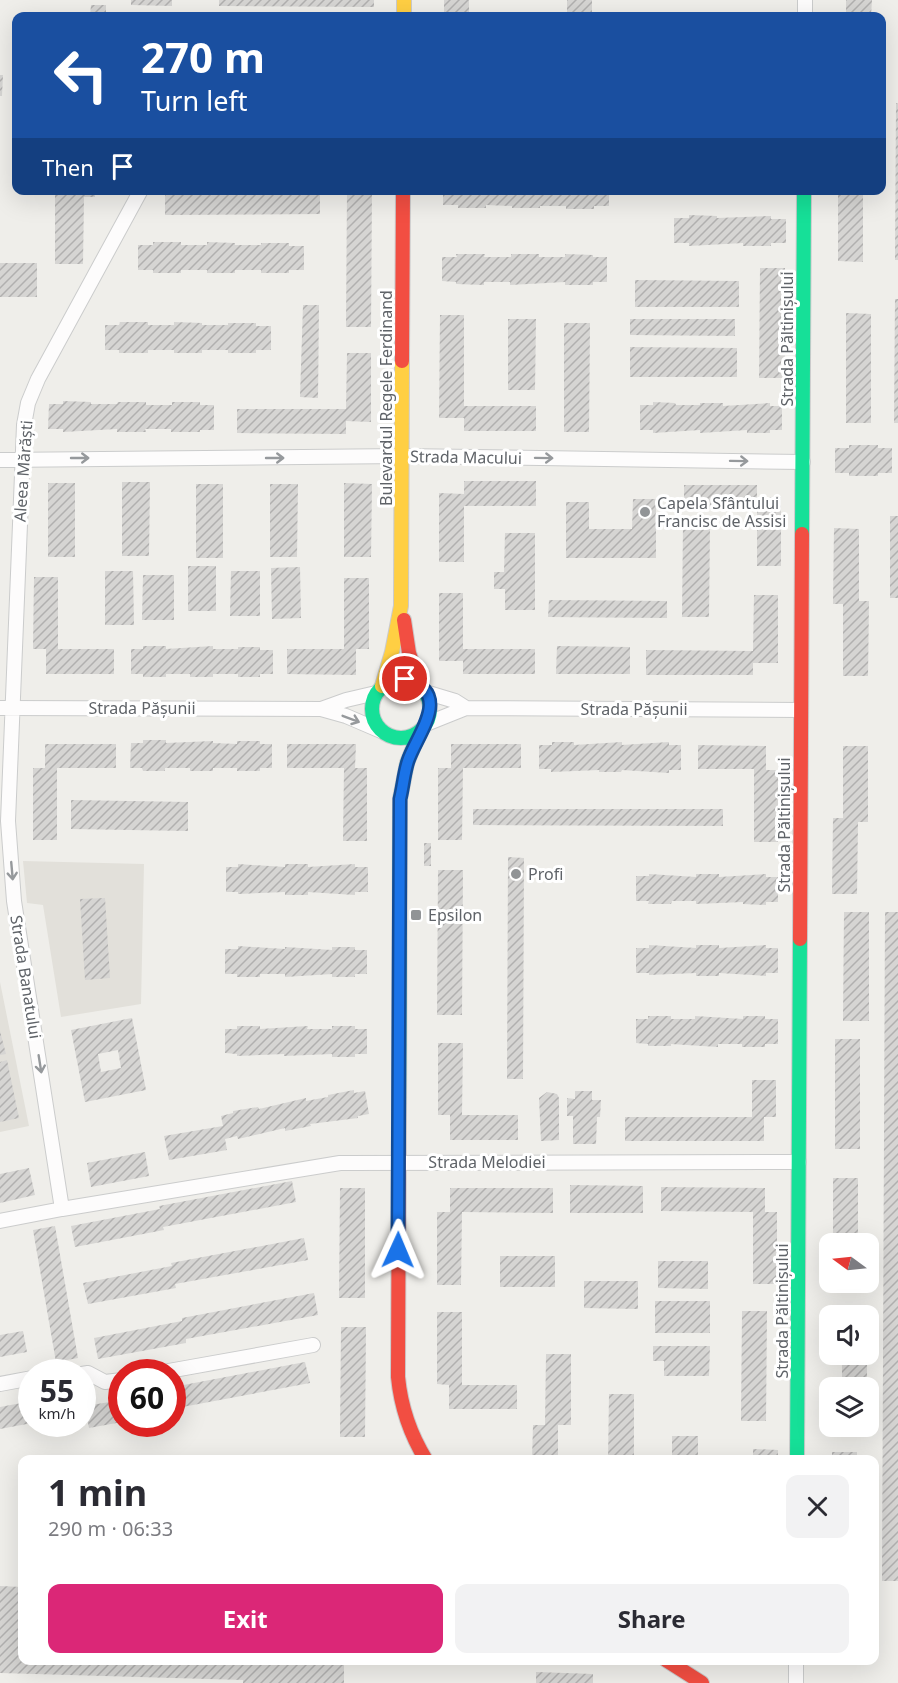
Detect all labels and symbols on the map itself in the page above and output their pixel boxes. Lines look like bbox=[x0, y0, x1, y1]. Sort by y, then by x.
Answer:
street label: Strada Păltinișului bbox=[776, 271, 798, 407]
street label: Bulevardul Regele Ferdinand bbox=[375, 290, 397, 506]
street label: Aleea Mărăști bbox=[8, 419, 38, 523]
street label: Strada Macului bbox=[410, 445, 522, 469]
one-way arrow bbox=[70, 452, 90, 464]
one-way arrow bbox=[265, 452, 285, 464]
one-way arrow bbox=[534, 452, 554, 464]
one-way arrow bbox=[729, 455, 749, 467]
place label: Capela Sfântului Francisc de Assisi bbox=[657, 492, 786, 532]
marker: Capela Sfântului Francisc de Assisi bbox=[638, 505, 652, 519]
pin bbox=[379, 653, 430, 704]
street label: Strada Pășunii bbox=[88, 697, 196, 719]
street label: Strada Pășunii bbox=[580, 698, 688, 720]
one-way arrow bbox=[342, 714, 360, 725]
street label: Strada Păltinișului bbox=[773, 757, 795, 893]
one-way arrow bbox=[7, 861, 18, 880]
place label: Profi bbox=[528, 863, 563, 885]
marker: Profi bbox=[509, 867, 523, 881]
place label: Epsilon bbox=[428, 904, 482, 926]
marker: Epsilon bbox=[409, 908, 423, 922]
street label: Strada Banatului bbox=[5, 914, 47, 1040]
one-way arrow bbox=[34, 1054, 45, 1073]
street label: Strada Melodiei bbox=[428, 1151, 546, 1173]
position arrow bbox=[366, 1218, 430, 1282]
north arrow bbox=[819, 1233, 879, 1293]
street label: Strada Păltinișului bbox=[771, 1243, 793, 1379]
speed limit sign: 60 bbox=[108, 1359, 186, 1437]

